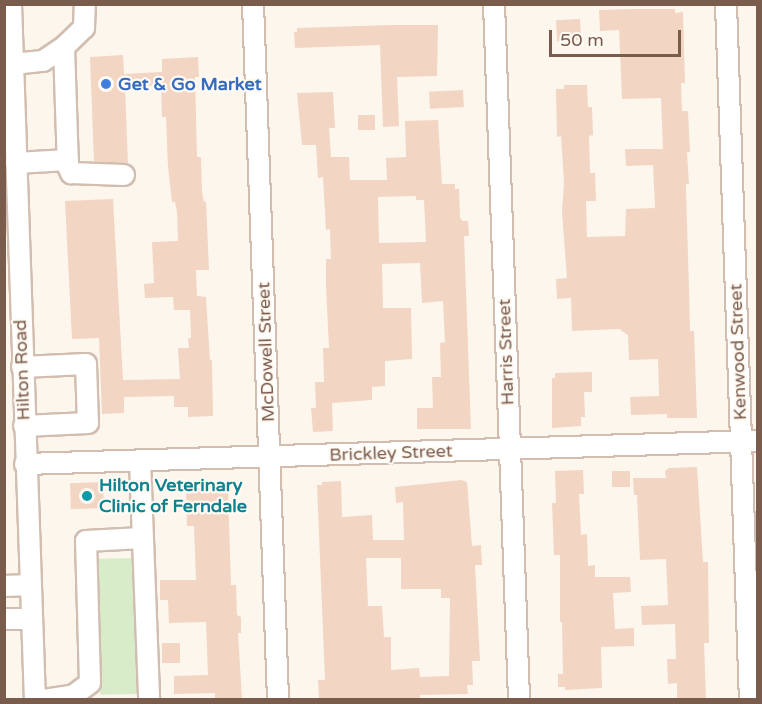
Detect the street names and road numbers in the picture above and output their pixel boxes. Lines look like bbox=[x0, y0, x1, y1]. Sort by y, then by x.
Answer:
street label: McDowell Street bbox=[253, 282, 279, 422]
street label: Kenwood Street bbox=[725, 283, 751, 421]
street label: Harris Street bbox=[493, 298, 519, 406]
street label: Hilton Road bbox=[9, 319, 35, 421]
street label: Brickley Street bbox=[329, 440, 453, 466]

